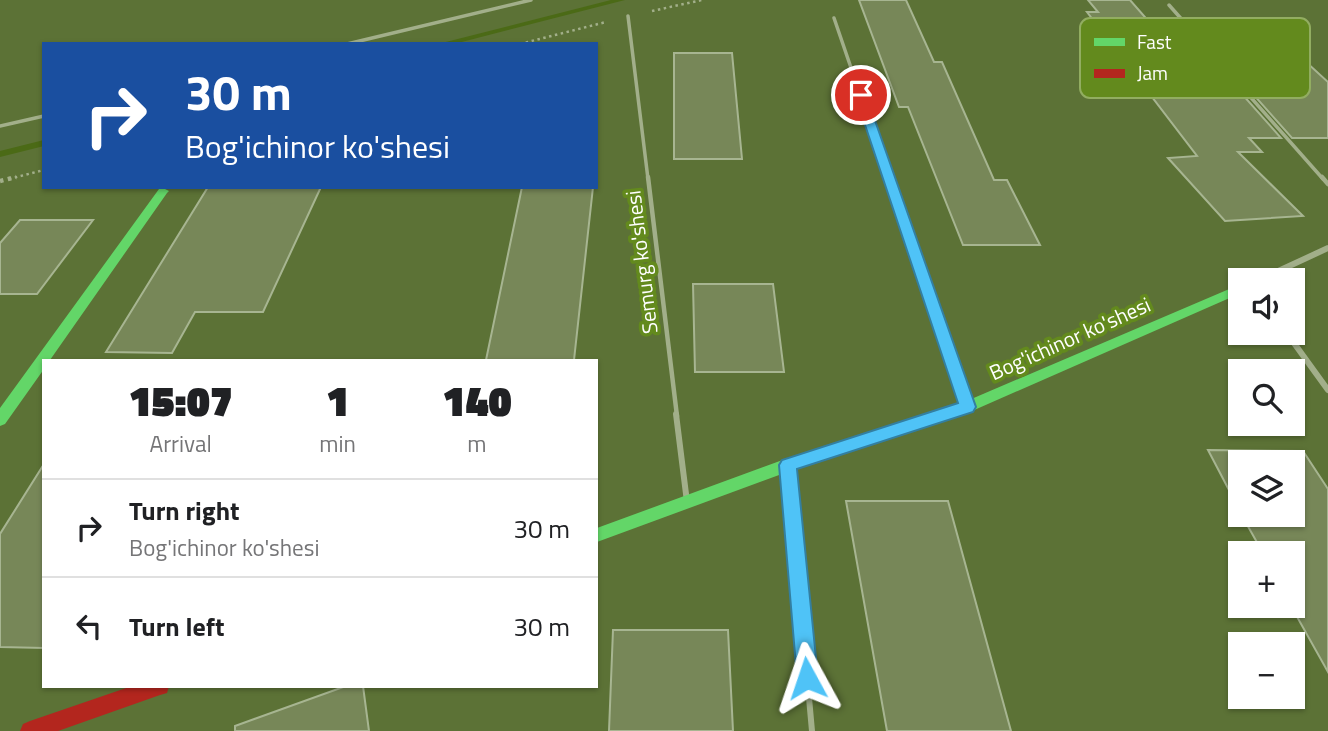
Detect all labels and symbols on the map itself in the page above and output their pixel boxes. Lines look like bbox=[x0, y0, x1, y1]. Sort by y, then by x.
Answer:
legend bbox=[1080, 18, 1310, 98]
text: Fast bbox=[1137, 27, 1172, 56]
text: Jam bbox=[1137, 58, 1168, 87]
pin bbox=[831, 65, 891, 125]
street label: Semurg ko'shesi bbox=[616, 189, 666, 336]
street label: Bog'ichinor ko'shesi bbox=[984, 288, 1156, 388]
position arrow bbox=[770, 641, 844, 715]

